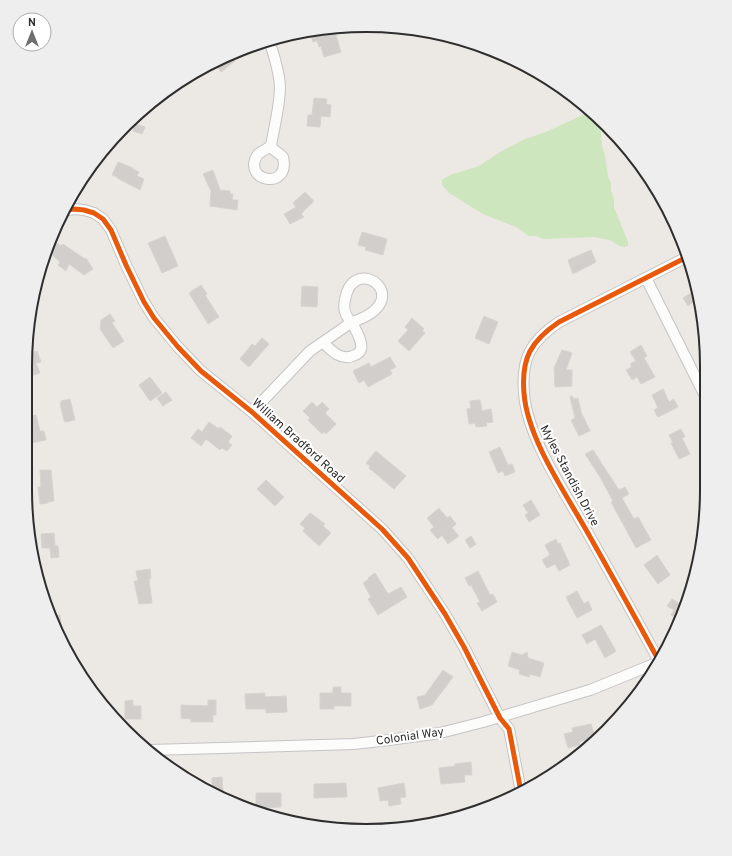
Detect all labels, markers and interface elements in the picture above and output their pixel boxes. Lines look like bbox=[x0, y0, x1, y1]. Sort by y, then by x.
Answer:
north arrow bbox=[12, 12, 52, 52]
text: N bbox=[28, 16, 36, 30]
street label: William Bradford Road bbox=[248, 395, 348, 487]
street label: Myles Standish Drive bbox=[536, 423, 602, 529]
street label: Colonial Way bbox=[375, 724, 445, 750]

